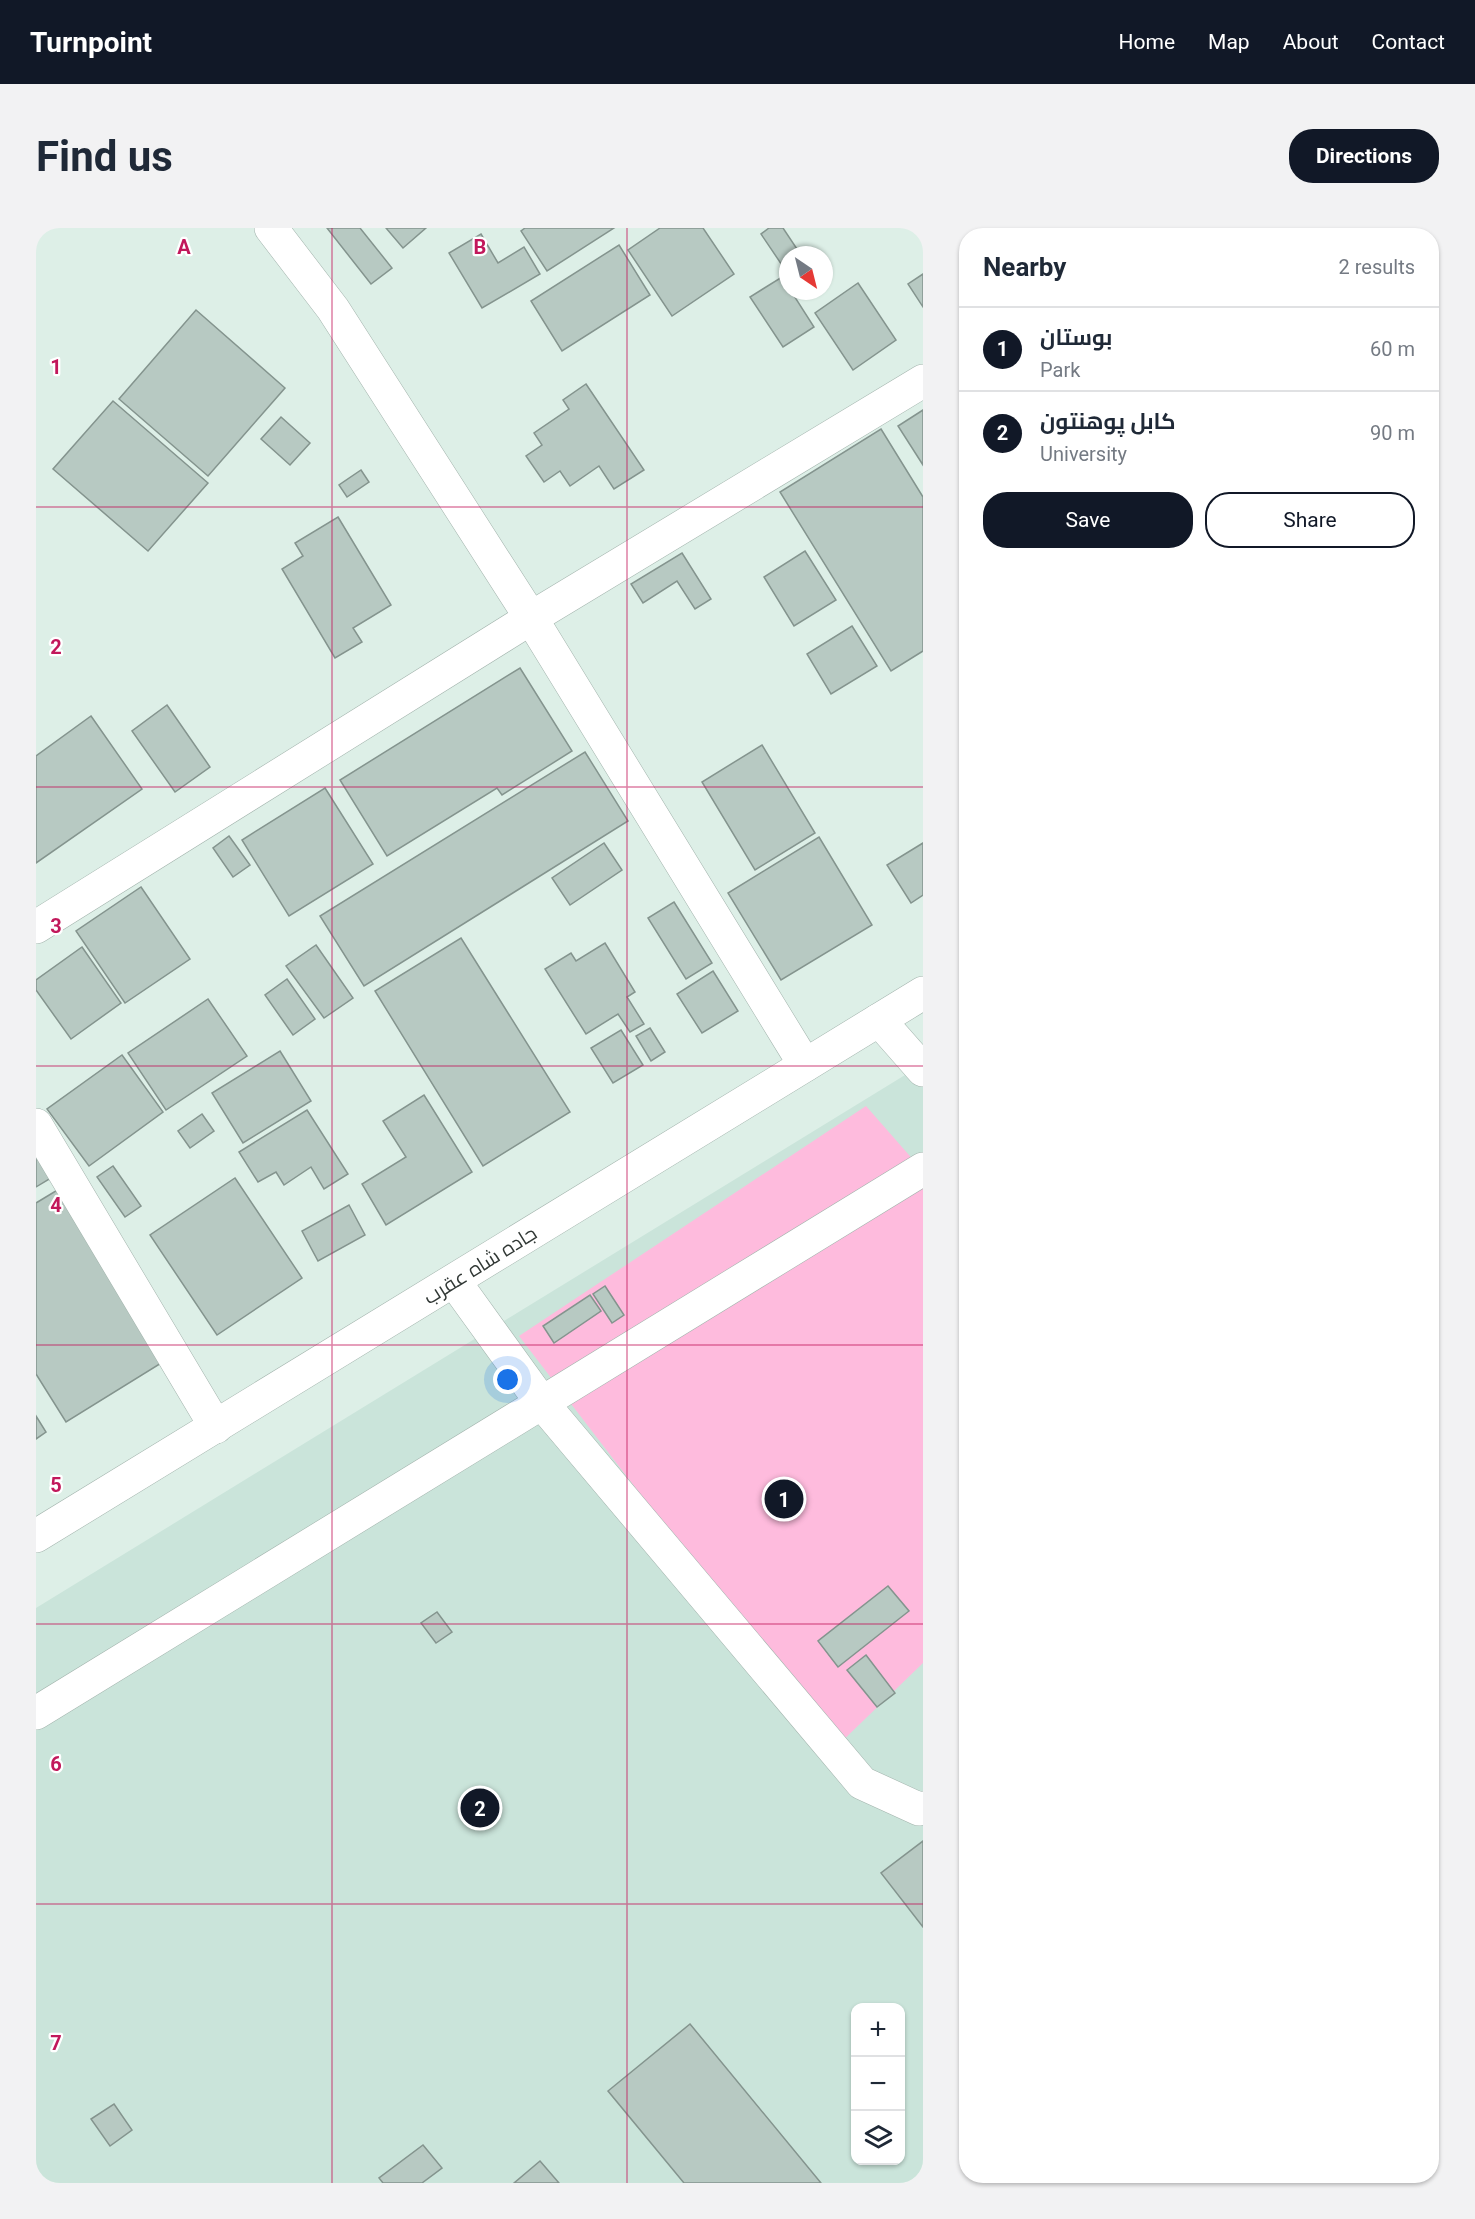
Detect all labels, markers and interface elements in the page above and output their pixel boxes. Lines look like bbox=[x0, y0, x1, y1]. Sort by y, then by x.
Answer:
text: Turnpoint bbox=[30, 26, 152, 59]
text: Home bbox=[1119, 30, 1175, 54]
text: Map bbox=[1208, 30, 1250, 54]
text: About bbox=[1283, 30, 1339, 54]
text: Contact bbox=[1372, 30, 1445, 54]
button: Directions bbox=[1289, 129, 1439, 183]
text: Find us bbox=[36, 132, 173, 181]
text: A bbox=[177, 235, 191, 259]
text: B bbox=[474, 235, 486, 259]
north arrow bbox=[779, 246, 833, 300]
text: Nearby bbox=[983, 252, 1066, 282]
text: 2 results bbox=[1339, 255, 1415, 279]
text: بوستان bbox=[1040, 325, 1112, 350]
text: 1 bbox=[997, 337, 1008, 361]
text: 60 m bbox=[1370, 337, 1415, 361]
text: 1 bbox=[50, 355, 62, 379]
text: Park bbox=[1040, 358, 1080, 382]
text: کابل پوهنتون bbox=[1040, 409, 1176, 434]
text: 2 bbox=[997, 421, 1008, 445]
text: 90 m bbox=[1370, 421, 1415, 445]
text: University bbox=[1040, 442, 1127, 466]
button: Save bbox=[983, 492, 1193, 548]
button: Share bbox=[1205, 492, 1415, 548]
text: 2 bbox=[50, 635, 62, 659]
text: 3 bbox=[50, 914, 62, 938]
text: 4 bbox=[50, 1193, 62, 1217]
street label: جاده شاه عقرب bbox=[419, 1221, 541, 1309]
your location bbox=[493, 1365, 522, 1394]
text: 5 bbox=[50, 1473, 62, 1497]
pin: 1 bbox=[764, 1476, 804, 1522]
text: 6 bbox=[50, 1752, 62, 1776]
pin: 2 bbox=[460, 1786, 500, 1830]
map controls bbox=[851, 2003, 905, 2165]
button: + bbox=[851, 2003, 905, 2057]
text: 7 bbox=[50, 2031, 62, 2055]
button: − bbox=[851, 2057, 905, 2111]
button: layers bbox=[851, 2111, 905, 2165]

